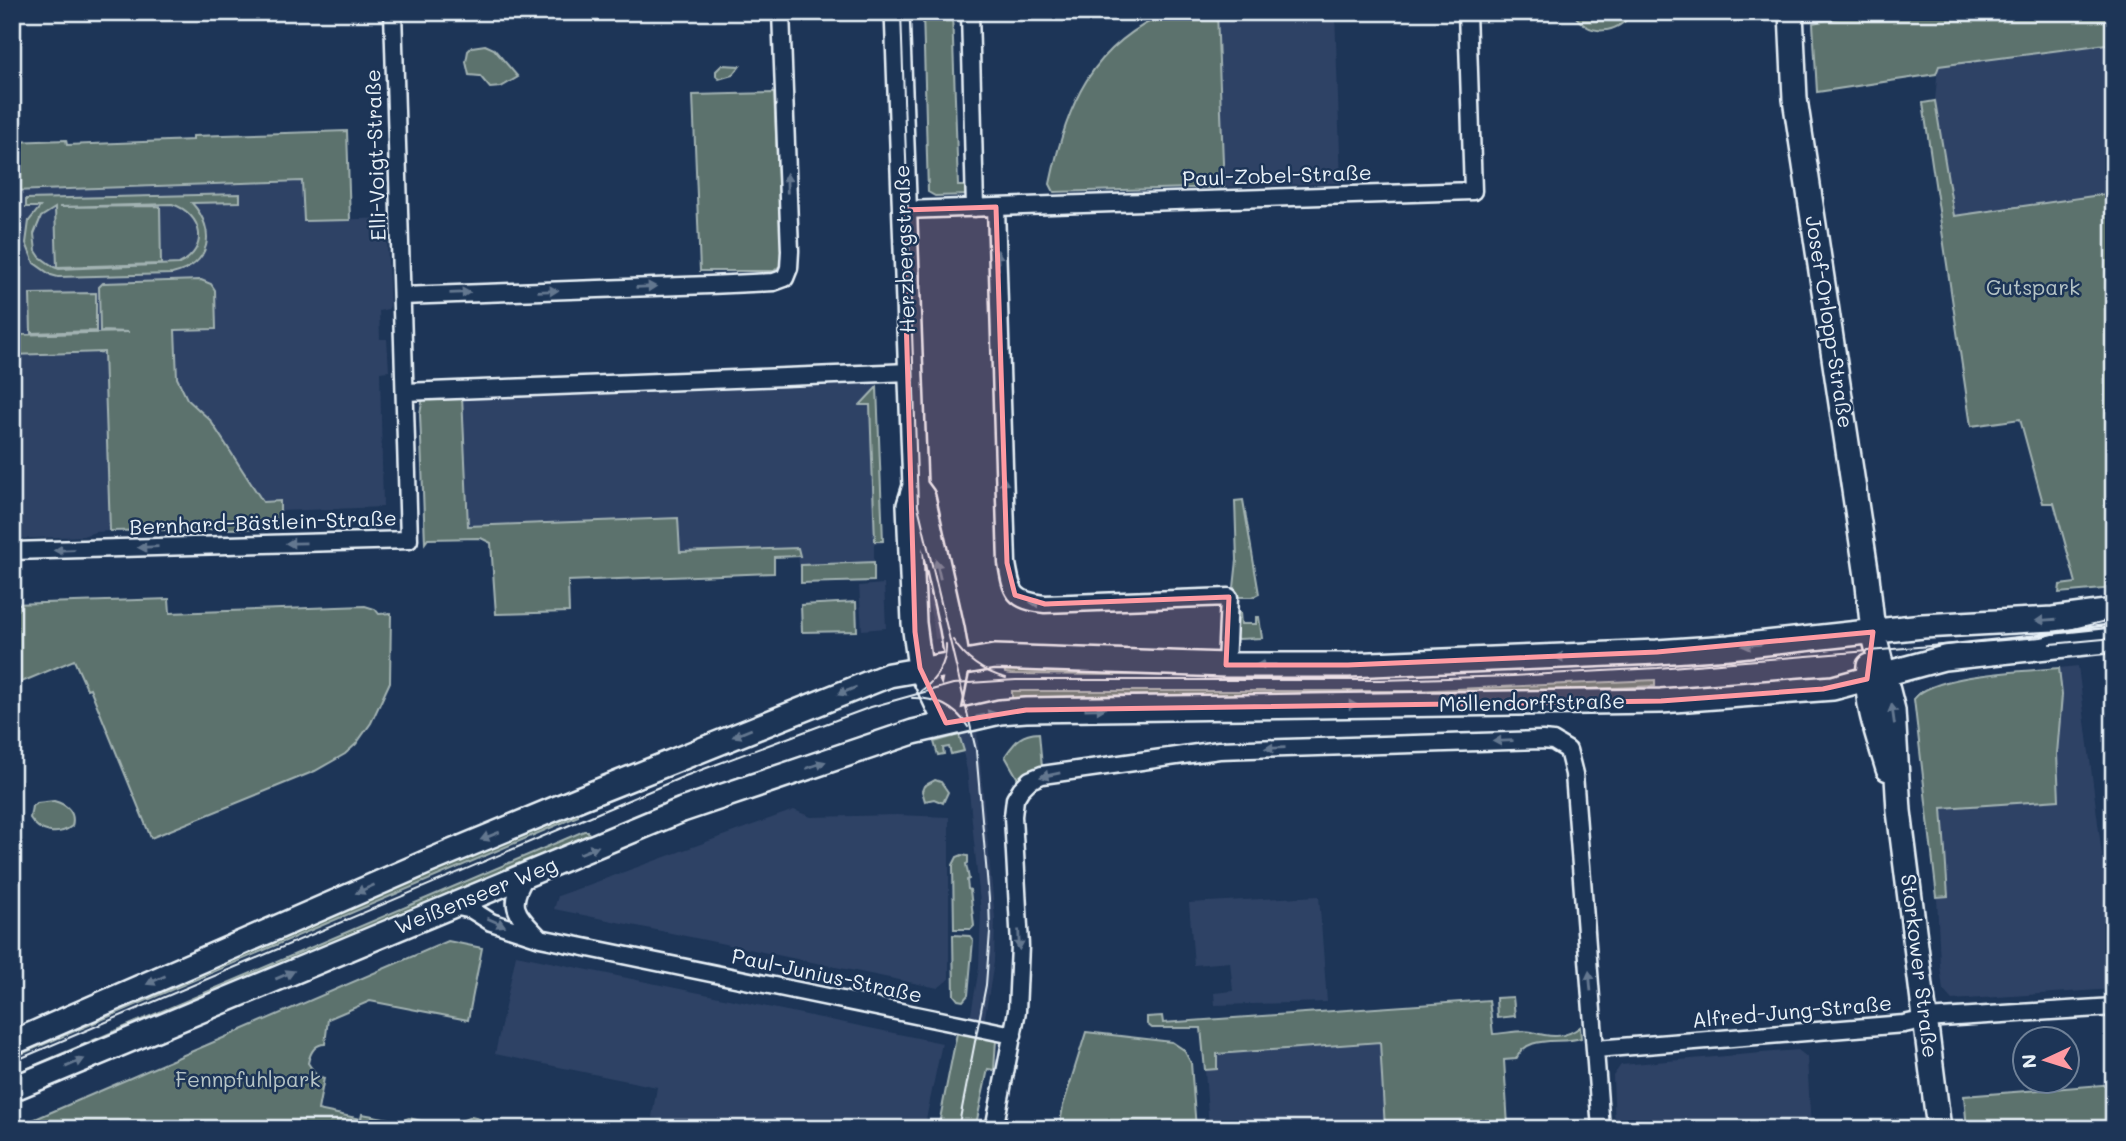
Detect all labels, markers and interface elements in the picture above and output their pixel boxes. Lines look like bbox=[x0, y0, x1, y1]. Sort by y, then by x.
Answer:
street label: Elli-Voigt-Straße bbox=[358, 69, 391, 241]
street label: Paul-Zobel-Straße bbox=[1182, 158, 1372, 191]
street label: Herzbergstraße bbox=[887, 164, 920, 334]
one-way arrow bbox=[782, 172, 793, 194]
street label: Josef-Orlopp-Straße bbox=[1800, 214, 1861, 430]
one-way arrow bbox=[992, 248, 1004, 270]
park label: Gutspark bbox=[1986, 273, 2080, 300]
one-way arrow bbox=[635, 282, 657, 293]
one-way arrow bbox=[537, 285, 559, 296]
one-way arrow bbox=[449, 288, 471, 299]
one-way arrow bbox=[999, 476, 1010, 498]
street label: Bernhard-Bästlein-Straße bbox=[129, 503, 397, 540]
one-way arrow bbox=[285, 537, 307, 549]
one-way arrow bbox=[137, 541, 159, 553]
one-way arrow bbox=[53, 544, 75, 555]
one-way arrow bbox=[932, 558, 943, 580]
one-way arrow bbox=[1028, 597, 1050, 608]
one-way arrow bbox=[2035, 614, 2057, 625]
one-way arrow bbox=[1741, 640, 1763, 651]
one-way arrow bbox=[1554, 651, 1576, 662]
one-way arrow bbox=[1255, 659, 1277, 671]
one-way arrow bbox=[836, 686, 857, 697]
street label: Möllendorffstraße bbox=[1439, 686, 1625, 717]
one-way arrow bbox=[1336, 699, 1358, 711]
one-way arrow bbox=[1084, 703, 1106, 715]
one-way arrow bbox=[1887, 703, 1898, 725]
one-way arrow bbox=[975, 709, 997, 720]
one-way arrow bbox=[731, 728, 752, 739]
one-way arrow bbox=[1491, 735, 1513, 746]
one-way arrow bbox=[1264, 743, 1286, 754]
one-way arrow bbox=[806, 759, 827, 770]
one-way arrow bbox=[1039, 769, 1061, 780]
one-way arrow bbox=[479, 831, 500, 842]
one-way arrow bbox=[579, 845, 600, 856]
street label: Weißenseer Weg bbox=[390, 850, 561, 940]
street label: Storkower Straße bbox=[1896, 872, 1945, 1059]
one-way arrow bbox=[354, 884, 375, 895]
one-way arrow bbox=[485, 917, 506, 928]
one-way arrow bbox=[1014, 929, 1025, 951]
street label: Paul-Junius-Straße bbox=[730, 941, 925, 1008]
one-way arrow bbox=[275, 969, 295, 981]
one-way arrow bbox=[1584, 970, 1595, 992]
one-way arrow bbox=[146, 975, 167, 986]
street label: Alfred-Jung-Straße bbox=[1691, 988, 1893, 1033]
north arrow bbox=[2010, 1026, 2080, 1096]
text: N bbox=[2016, 1053, 2042, 1069]
one-way arrow bbox=[65, 1057, 86, 1068]
park label: Fennpfuhlpark bbox=[175, 1065, 321, 1092]

